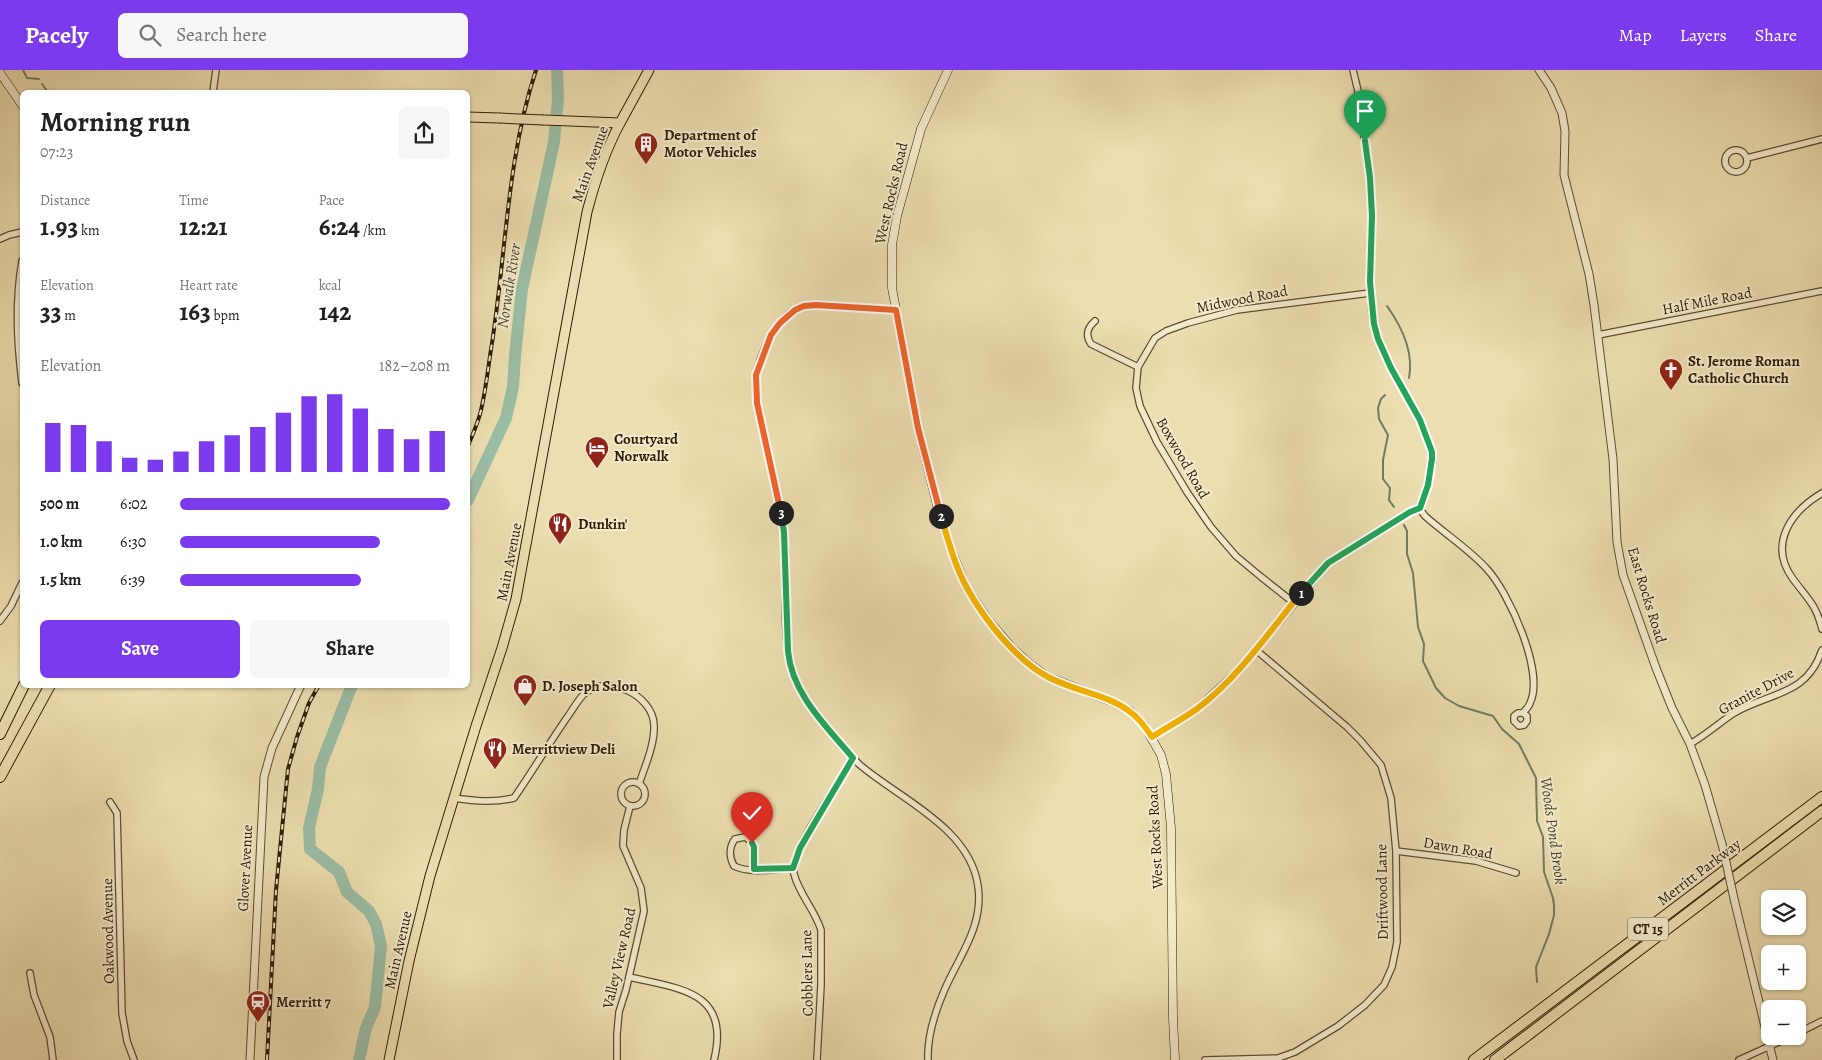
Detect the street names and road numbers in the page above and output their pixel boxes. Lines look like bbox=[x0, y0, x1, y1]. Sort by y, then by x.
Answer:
street label: Main Avenue bbox=[567, 123, 613, 205]
street label: West Rocks Road bbox=[869, 139, 913, 247]
street label: Midwood Road bbox=[1195, 280, 1290, 318]
street label: Half Mile Road bbox=[1660, 282, 1754, 319]
street label: Boxwood Road bbox=[1152, 414, 1215, 503]
street label: Main Avenue bbox=[492, 521, 526, 603]
street label: East Rocks Road bbox=[1623, 544, 1671, 647]
street label: Granite Drive bbox=[1715, 663, 1798, 719]
street label: West Rocks Road bbox=[1142, 784, 1168, 890]
street label: Glover Avenue bbox=[233, 824, 257, 912]
street label: Dawn Road bbox=[1422, 832, 1495, 864]
street label: Merritt Parkway bbox=[1653, 834, 1745, 910]
street label: Driftwood Lane bbox=[1371, 844, 1393, 940]
street label: Oakwood Avenue bbox=[97, 878, 119, 984]
street label: Valley View Road bbox=[597, 905, 641, 1011]
street label: Main Avenue bbox=[379, 909, 417, 991]
road number: CT 15 bbox=[1628, 918, 1668, 941]
street label: Cobblers Lane bbox=[796, 929, 818, 1016]

